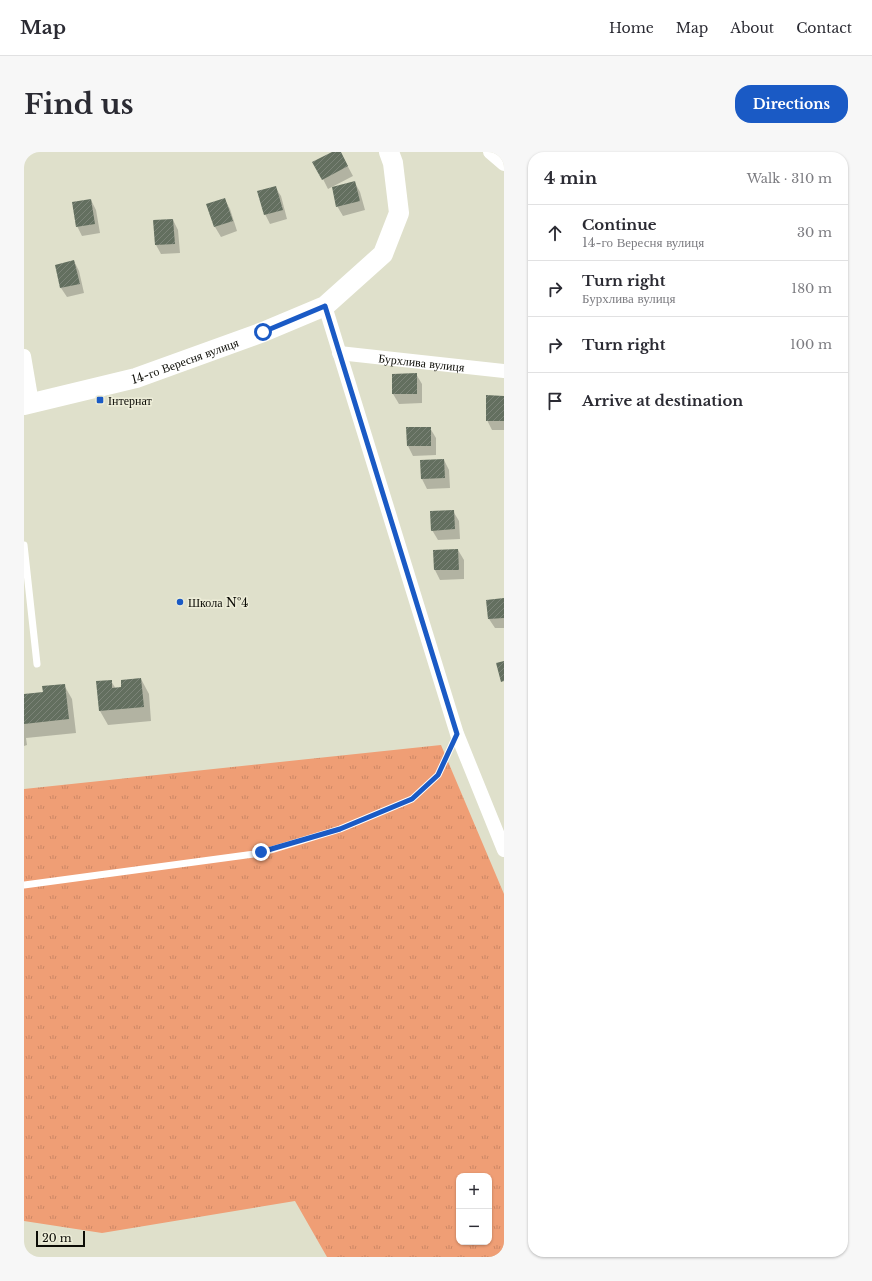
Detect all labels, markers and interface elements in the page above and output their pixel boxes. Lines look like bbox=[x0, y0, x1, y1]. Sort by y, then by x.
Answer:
text: Map bbox=[20, 16, 66, 39]
text: Home bbox=[609, 19, 654, 37]
text: Map bbox=[676, 19, 708, 37]
text: About bbox=[730, 19, 774, 37]
text: Contact bbox=[796, 19, 852, 37]
button: Directions bbox=[735, 85, 848, 123]
text: Find us bbox=[24, 87, 134, 122]
text: 4 min bbox=[544, 168, 597, 189]
text: Walk · 310 m bbox=[747, 170, 832, 187]
text: Continue bbox=[582, 215, 657, 234]
icon: ahead bbox=[544, 222, 566, 244]
text: 30 m bbox=[797, 224, 832, 241]
text: 14-го Вересня вулиця bbox=[582, 234, 704, 251]
text: Turn right bbox=[582, 271, 665, 290]
icon: right bbox=[544, 278, 566, 300]
text: 180 m bbox=[791, 280, 832, 297]
text: Бурхлива вулиця bbox=[582, 290, 676, 307]
route start bbox=[254, 323, 272, 341]
street label: 14-го Вересня вулиця bbox=[130, 334, 241, 386]
icon: right bbox=[544, 334, 566, 356]
text: Turn right bbox=[582, 335, 665, 354]
text: 100 m bbox=[790, 336, 832, 353]
street label: Бурхлива вулиця bbox=[378, 350, 466, 374]
icon: arrive bbox=[544, 390, 566, 412]
text: Arrive at destination bbox=[582, 391, 743, 410]
place label: Інтернат bbox=[108, 393, 152, 408]
marker: Інтернат bbox=[95, 395, 105, 405]
place label: Школа №4 bbox=[188, 595, 248, 610]
marker: Школа №4 bbox=[175, 597, 185, 607]
route end bbox=[252, 843, 270, 861]
map controls bbox=[456, 1173, 492, 1245]
button: + bbox=[456, 1173, 492, 1209]
button: − bbox=[456, 1209, 492, 1245]
scale bar bbox=[36, 1229, 85, 1248]
text: 20 m bbox=[42, 1231, 72, 1245]

